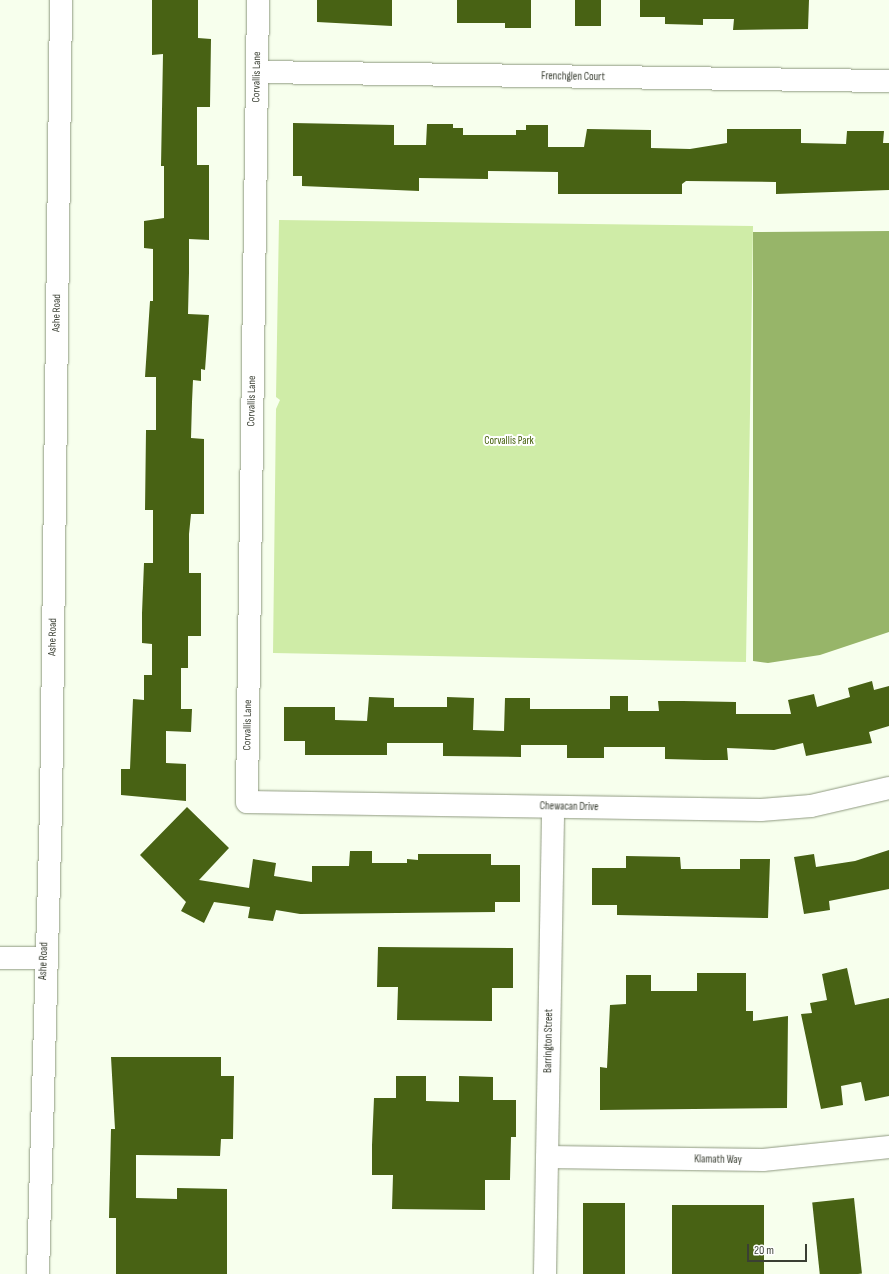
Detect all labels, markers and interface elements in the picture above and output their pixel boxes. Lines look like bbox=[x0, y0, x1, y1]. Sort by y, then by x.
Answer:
street label: Corvallis Lane bbox=[250, 51, 264, 103]
street label: Frenchglen Court bbox=[541, 70, 605, 84]
street label: Ashe Road bbox=[50, 294, 64, 332]
street label: Corvallis Lane bbox=[245, 375, 259, 427]
park label: Corvallis Park bbox=[484, 434, 534, 448]
street label: Ashe Road bbox=[46, 618, 60, 656]
street label: Corvallis Lane bbox=[241, 699, 255, 751]
street label: Chewacan Drive bbox=[539, 800, 599, 814]
street label: Ashe Road bbox=[37, 942, 51, 980]
street label: Barrington Street bbox=[542, 1009, 556, 1073]
street label: Klamath Way bbox=[694, 1153, 742, 1167]
scale bar bbox=[749, 1236, 809, 1262]
text: 20 m bbox=[754, 1243, 774, 1258]

